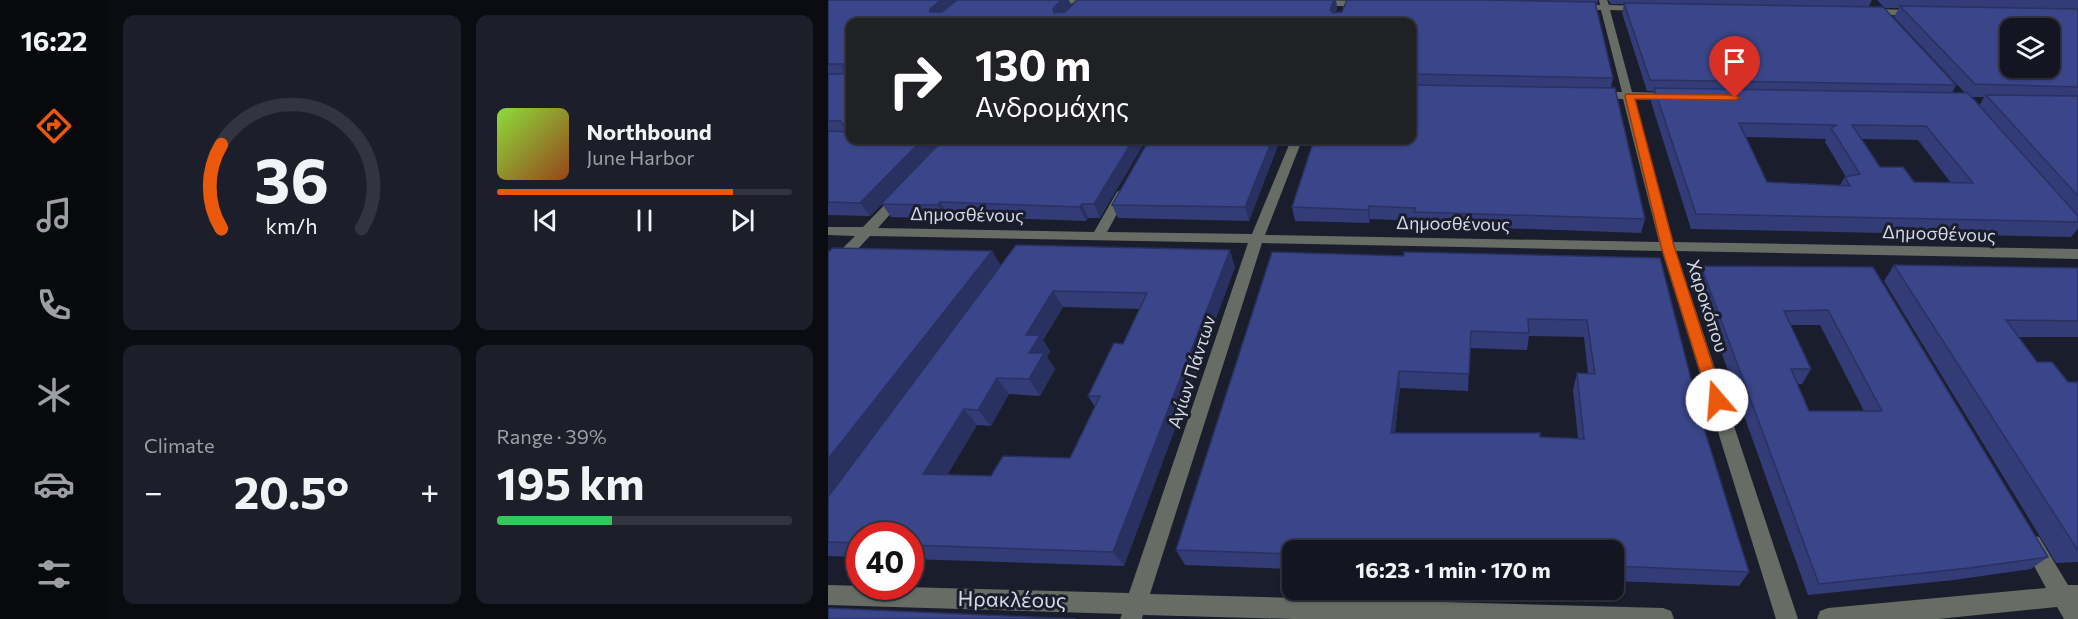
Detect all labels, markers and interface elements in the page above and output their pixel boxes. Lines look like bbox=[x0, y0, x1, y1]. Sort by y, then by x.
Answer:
map controls bbox=[2000, 18, 2060, 78]
button: layers bbox=[2000, 18, 2060, 78]
text: 16:22 bbox=[21, 24, 87, 57]
pin bbox=[1709, 36, 1760, 98]
text: 130 m bbox=[975, 38, 1091, 90]
icon: right bbox=[876, 42, 954, 120]
icon: arrive bbox=[1718, 45, 1751, 78]
text: Ανδρομάχης bbox=[975, 90, 1129, 123]
icon: directions bbox=[33, 105, 75, 147]
text: Northbound bbox=[587, 118, 712, 145]
text: 36 bbox=[254, 141, 329, 217]
text: June Harbor bbox=[587, 145, 695, 169]
icon: music bbox=[33, 194, 75, 236]
street label: Δημοσθένους bbox=[910, 202, 1024, 226]
icon: previous bbox=[529, 204, 562, 237]
icon: pause bbox=[628, 204, 661, 237]
icon: next bbox=[726, 204, 759, 237]
street label: Δημοσθένους bbox=[1396, 211, 1510, 235]
text: km/h bbox=[266, 213, 318, 239]
street label: Δημοσθένους bbox=[1882, 220, 1996, 246]
street label: Χαροκόπου bbox=[1683, 257, 1733, 355]
icon: phone bbox=[33, 284, 75, 326]
street label: Αγίων Πάντων bbox=[1162, 313, 1220, 431]
position arrow bbox=[1685, 368, 1749, 432]
icon: climate bbox=[33, 374, 75, 416]
text: Range · 39% bbox=[497, 424, 607, 448]
text: Climate bbox=[144, 433, 214, 457]
text: 195 km bbox=[497, 454, 645, 509]
icon: car bbox=[33, 463, 75, 505]
text: 20.5° bbox=[234, 463, 349, 518]
text: − bbox=[144, 470, 163, 511]
text: + bbox=[420, 470, 439, 511]
speed limit sign: 40 bbox=[846, 522, 924, 600]
icon: filters bbox=[33, 553, 75, 595]
text: 16:23 · 1 min · 170 m bbox=[1355, 556, 1551, 583]
street label: Ηρακλέους bbox=[958, 585, 1067, 612]

